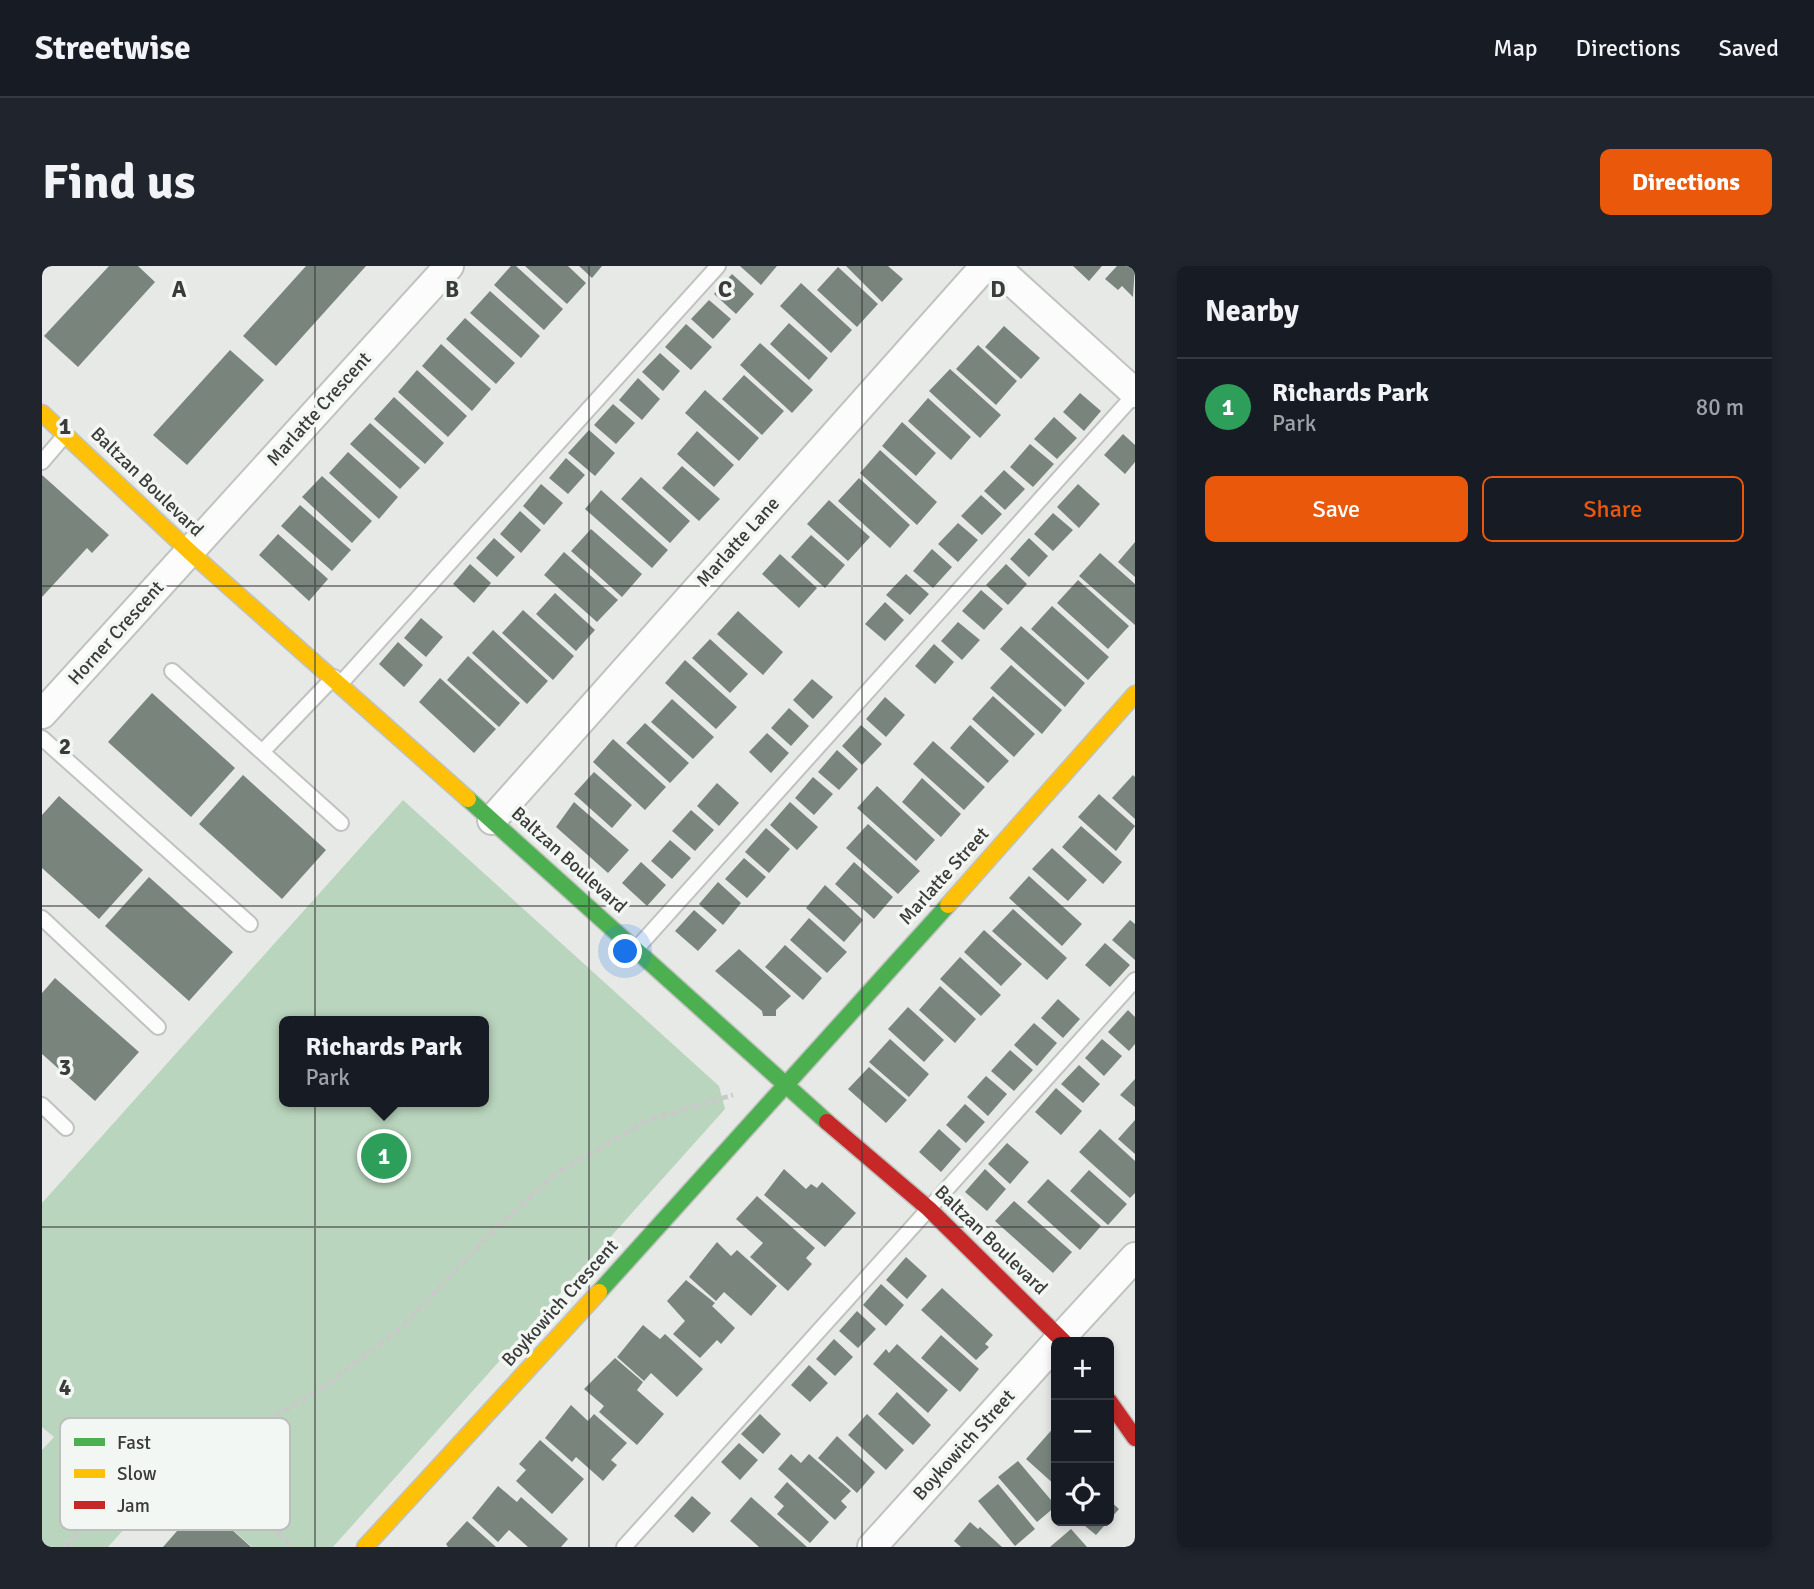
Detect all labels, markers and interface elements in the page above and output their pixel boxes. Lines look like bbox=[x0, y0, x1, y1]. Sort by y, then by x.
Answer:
text: Streetwise bbox=[35, 28, 191, 69]
text: Map bbox=[1493, 33, 1538, 63]
text: Directions bbox=[1576, 33, 1681, 63]
text: Saved bbox=[1719, 33, 1779, 63]
button: Directions bbox=[1600, 149, 1772, 215]
text: Find us bbox=[42, 152, 195, 212]
text: A bbox=[172, 275, 187, 304]
text: B bbox=[445, 275, 459, 304]
text: C bbox=[718, 275, 732, 304]
text: D bbox=[990, 275, 1006, 304]
text: Nearby bbox=[1205, 293, 1299, 330]
street label: Marlatte Crescent bbox=[262, 347, 377, 471]
text: Richards Park bbox=[1272, 377, 1429, 409]
text: 1 bbox=[1222, 393, 1234, 422]
text: 80 m bbox=[1696, 393, 1744, 422]
text: Park bbox=[1272, 409, 1316, 438]
text: 1 bbox=[59, 412, 71, 441]
street label: Baltzan Boulevard bbox=[86, 422, 208, 542]
button: Save bbox=[1205, 476, 1468, 542]
button: Share bbox=[1482, 476, 1744, 542]
street label: Marlatte Lane bbox=[691, 492, 785, 592]
street label: Horner Crescent bbox=[63, 576, 169, 690]
text: 2 bbox=[59, 732, 71, 761]
street label: Baltzan Boulevard bbox=[506, 802, 632, 918]
street label: Marlatte Street bbox=[894, 822, 994, 930]
your location bbox=[608, 934, 642, 968]
popup bbox=[279, 1016, 489, 1107]
text: Richards Park bbox=[306, 1031, 462, 1063]
text: 3 bbox=[59, 1053, 71, 1082]
text: Park bbox=[306, 1063, 350, 1092]
pin: 1 bbox=[361, 1130, 407, 1182]
street label: Baltzan Boulevard bbox=[930, 1180, 1052, 1300]
street label: Boykowich Crescent bbox=[497, 1234, 624, 1372]
map controls bbox=[1051, 1337, 1114, 1526]
button: + bbox=[1051, 1337, 1114, 1400]
text: 4 bbox=[59, 1373, 71, 1402]
street label: Boykowich Street bbox=[908, 1384, 1020, 1505]
button: − bbox=[1051, 1400, 1114, 1463]
legend bbox=[60, 1418, 290, 1530]
text: Fast bbox=[117, 1431, 151, 1455]
text: Slow bbox=[117, 1462, 157, 1486]
button: locate bbox=[1051, 1463, 1114, 1526]
text: Jam bbox=[117, 1494, 150, 1518]

